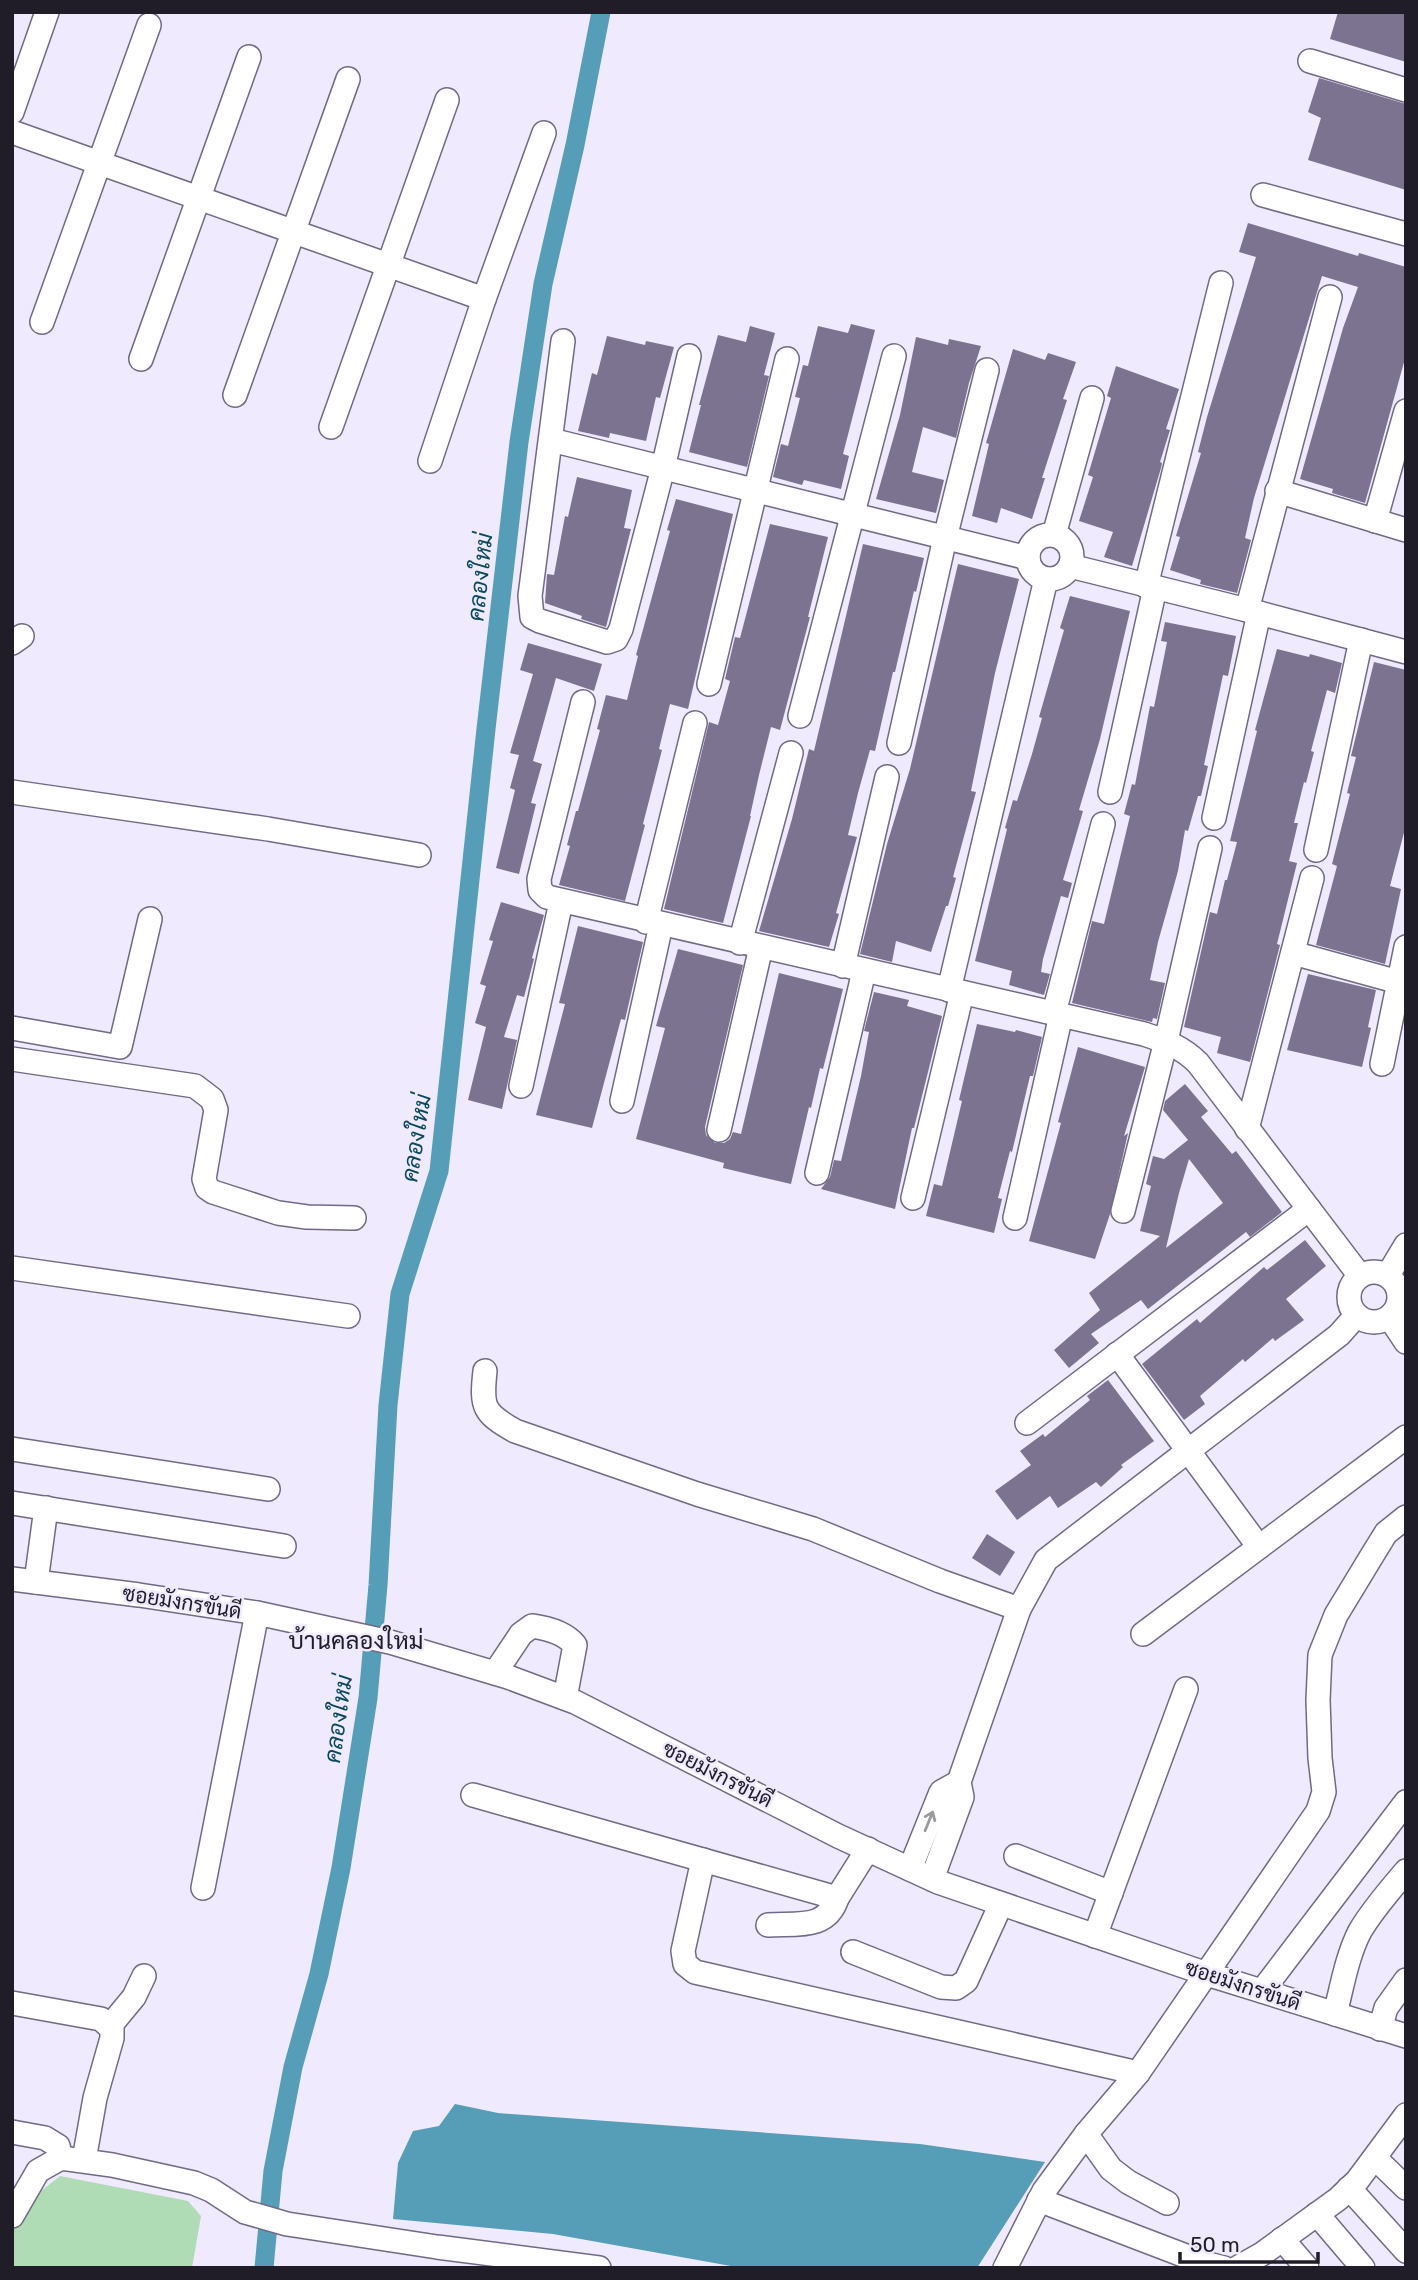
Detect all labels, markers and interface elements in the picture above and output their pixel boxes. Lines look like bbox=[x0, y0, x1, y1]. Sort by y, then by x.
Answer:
water label: คลองใหม่ bbox=[459, 530, 499, 623]
water label: คลองใหม่ bbox=[393, 1091, 437, 1184]
street label: ซอยมังกรขันดี bbox=[121, 1580, 243, 1624]
district label: บ้านคลองใหม่ bbox=[289, 1625, 423, 1655]
water label: คลองใหม่ bbox=[316, 1672, 358, 1765]
street label: ซอยมังกรขันดี bbox=[659, 1736, 777, 1812]
one-way arrow bbox=[924, 1810, 937, 1832]
street label: ซอยมังกรขันดี bbox=[1182, 1955, 1304, 2015]
scale bar bbox=[1180, 2220, 1318, 2264]
text: 50 m bbox=[1190, 2232, 1240, 2257]

